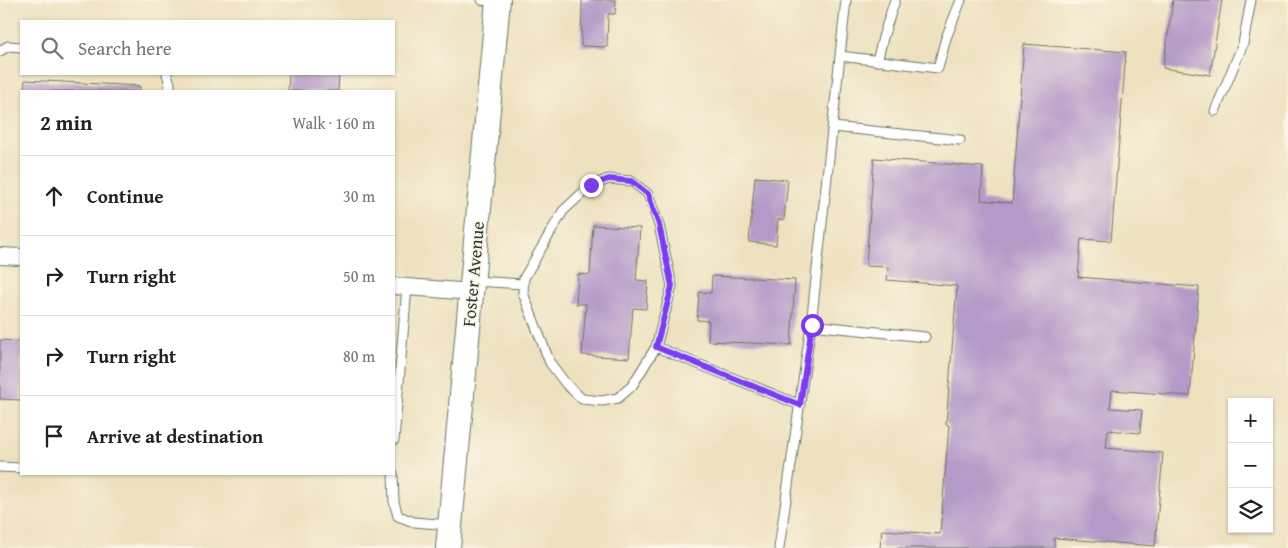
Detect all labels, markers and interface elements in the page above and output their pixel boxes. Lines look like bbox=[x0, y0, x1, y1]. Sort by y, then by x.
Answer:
search box bbox=[20, 20, 395, 75]
icon: search bbox=[38, 34, 66, 62]
text: Search here bbox=[78, 34, 172, 62]
text: 2 min bbox=[40, 107, 92, 138]
text: Walk · 160 m bbox=[292, 111, 375, 135]
route end bbox=[580, 174, 603, 197]
icon: ahead bbox=[40, 182, 68, 210]
text: Continue bbox=[87, 182, 164, 210]
text: 30 m bbox=[343, 184, 375, 208]
street label: Foster Avenue bbox=[455, 220, 491, 328]
icon: right bbox=[40, 262, 68, 290]
text: Turn right bbox=[87, 262, 176, 290]
text: 50 m bbox=[343, 264, 375, 288]
route start bbox=[801, 314, 824, 337]
icon: right bbox=[40, 342, 68, 370]
text: Turn right bbox=[87, 342, 176, 370]
text: 80 m bbox=[343, 344, 375, 368]
map controls bbox=[1228, 398, 1273, 533]
button: + bbox=[1228, 398, 1273, 443]
icon: arrive bbox=[40, 422, 68, 450]
text: Arrive at destination bbox=[87, 422, 263, 450]
button: − bbox=[1228, 443, 1273, 488]
button: layers bbox=[1228, 488, 1273, 533]

